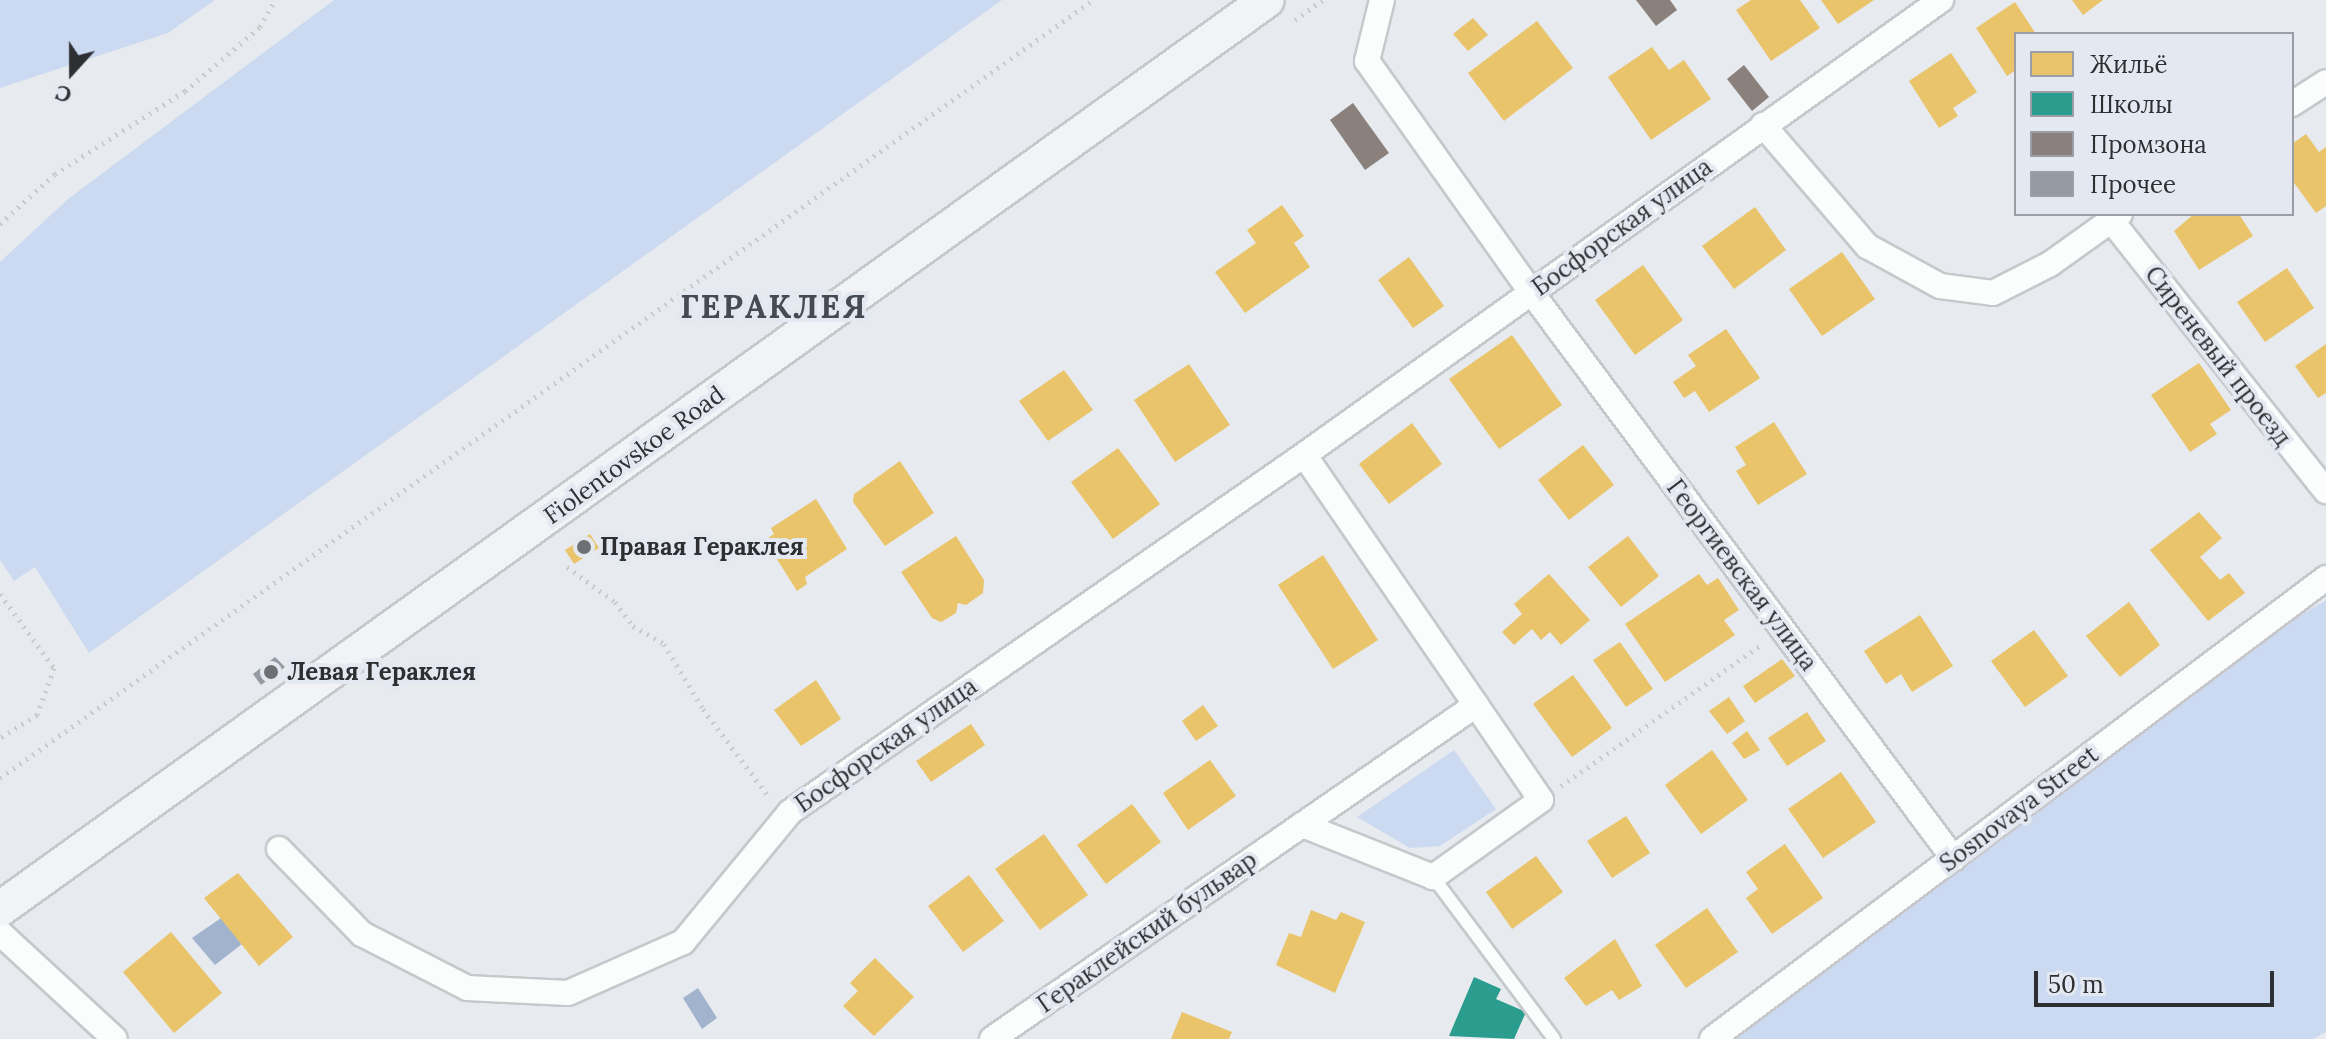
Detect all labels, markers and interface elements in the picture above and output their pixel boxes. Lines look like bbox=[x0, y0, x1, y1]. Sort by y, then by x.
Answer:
north arrow bbox=[32, 32, 112, 112]
legend bbox=[2014, 32, 2294, 216]
text: Жильё bbox=[2090, 49, 2168, 80]
text: С bbox=[51, 79, 75, 110]
text: Школы bbox=[2090, 89, 2173, 120]
text: Промзона bbox=[2090, 129, 2207, 160]
street label: Босфорская улица bbox=[1527, 152, 1717, 302]
text: Прочее bbox=[2090, 169, 2176, 200]
street label: Сиреневый проезд bbox=[2139, 260, 2297, 452]
district label: ГЕРАКЛЕЯ bbox=[680, 288, 868, 326]
street label: Fiolentovskoe Road bbox=[538, 380, 730, 530]
street label: Георгиевская улица bbox=[1661, 474, 1823, 676]
place label: Правая Гераклея bbox=[600, 533, 804, 561]
marker: Правая Гераклея bbox=[575, 538, 593, 556]
place label: Левая Гераклея bbox=[287, 658, 476, 686]
marker: Левая Гераклея bbox=[262, 663, 280, 681]
street label: Босфорская улица bbox=[790, 672, 982, 818]
street label: Sosnovaya Street bbox=[1934, 740, 2104, 878]
street label: Гераклейский бульвар bbox=[1032, 845, 1262, 1019]
scale bar bbox=[2038, 955, 2278, 1005]
text: 50 m bbox=[2048, 969, 2104, 1000]

